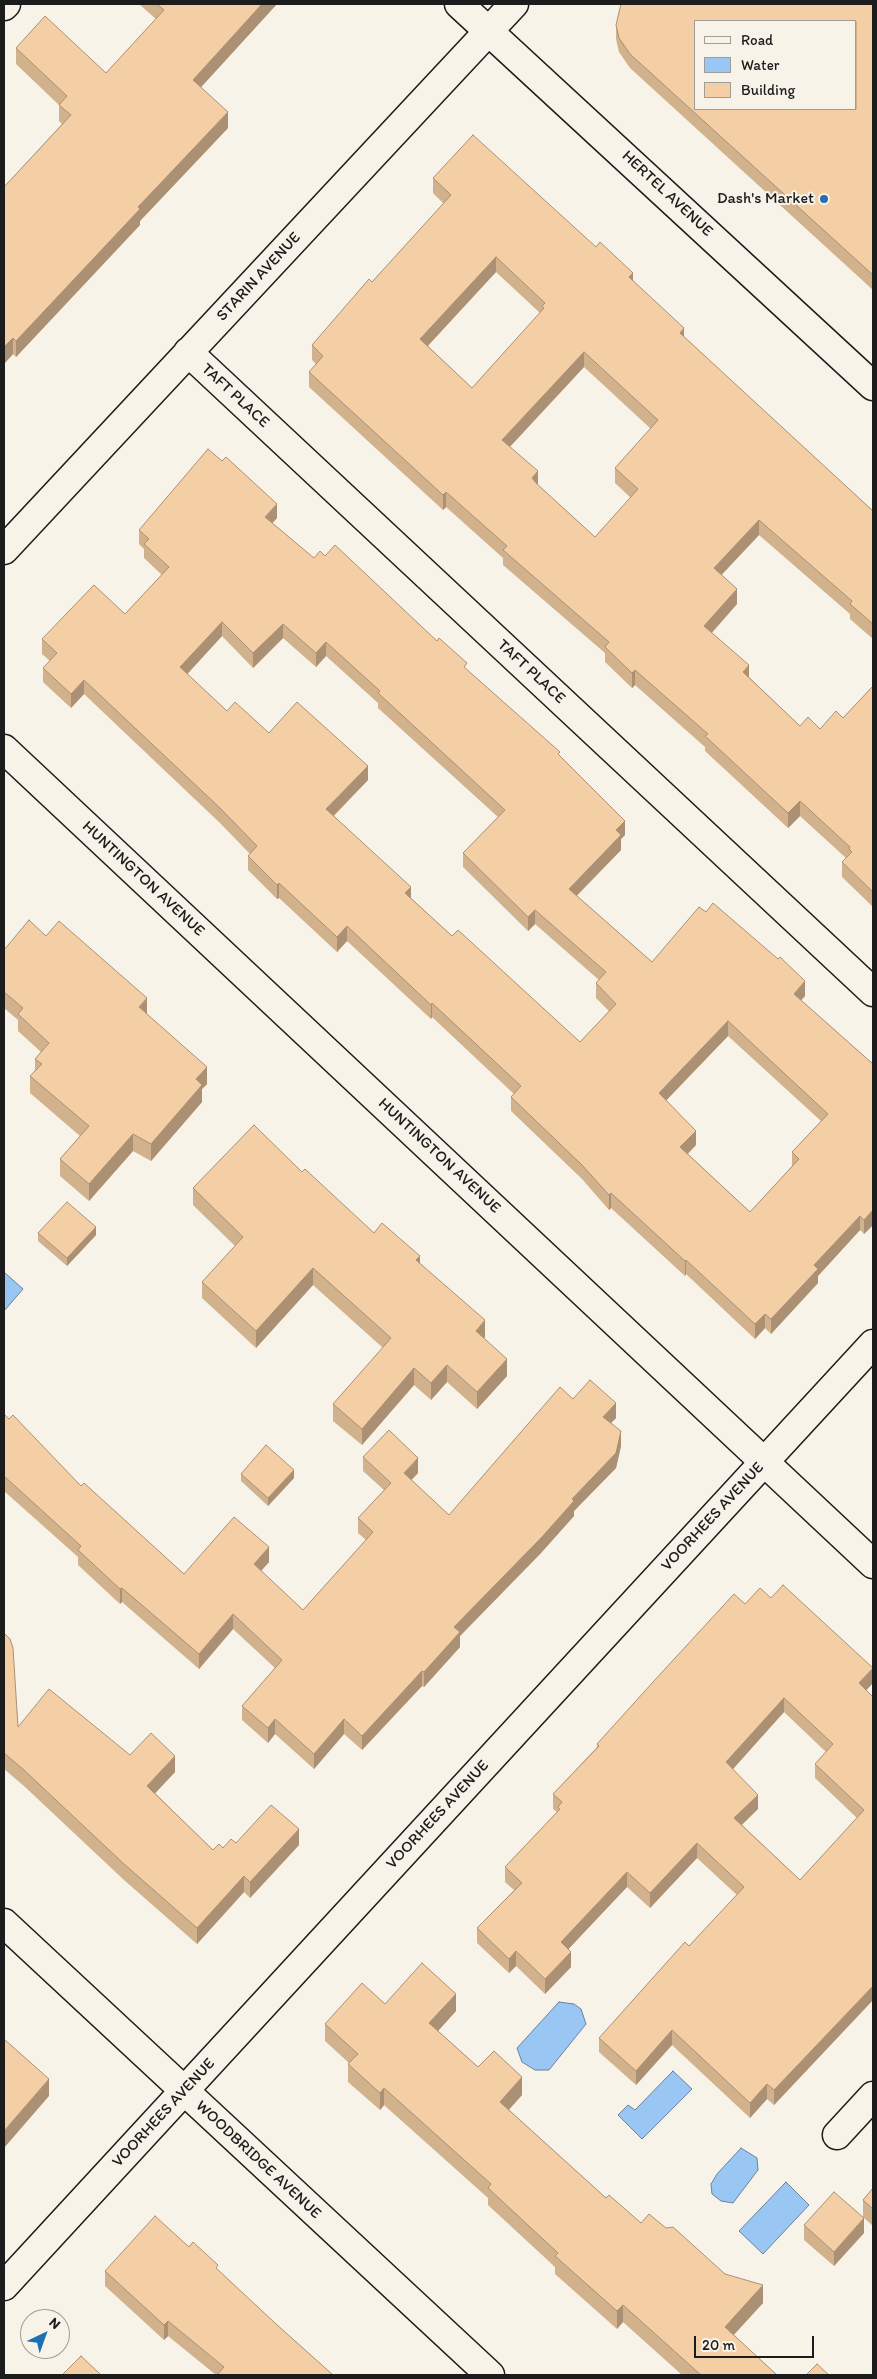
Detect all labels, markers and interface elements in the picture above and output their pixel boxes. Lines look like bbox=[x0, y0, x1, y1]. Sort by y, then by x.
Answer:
legend bbox=[694, 20, 857, 110]
text: Road bbox=[741, 31, 773, 49]
text: Water bbox=[741, 56, 779, 74]
text: Building bbox=[741, 81, 795, 99]
street label: HERTEL AVENUE bbox=[617, 147, 717, 241]
place label: Dash's Market bbox=[717, 189, 814, 209]
marker: Dash's Market bbox=[818, 193, 830, 205]
street label: STARIN AVENUE bbox=[213, 228, 305, 326]
street label: TAFT PLACE bbox=[197, 360, 273, 432]
street label: TAFT PLACE bbox=[493, 636, 569, 708]
street label: HUNTINGTON AVENUE bbox=[78, 817, 208, 941]
street label: HUNTINGTON AVENUE bbox=[374, 1094, 504, 1218]
street label: VOORHEES AVENUE bbox=[658, 1459, 768, 1575]
street label: VOORHEES AVENUE bbox=[383, 1757, 493, 1873]
street label: VOORHEES AVENUE bbox=[109, 2055, 219, 2171]
street label: WOODBRIDGE AVENUE bbox=[191, 2097, 325, 2223]
north arrow bbox=[20, 2309, 70, 2359]
text: N bbox=[45, 2314, 64, 2333]
scale bar bbox=[697, 2326, 817, 2358]
text: 20 m bbox=[702, 2336, 735, 2354]

